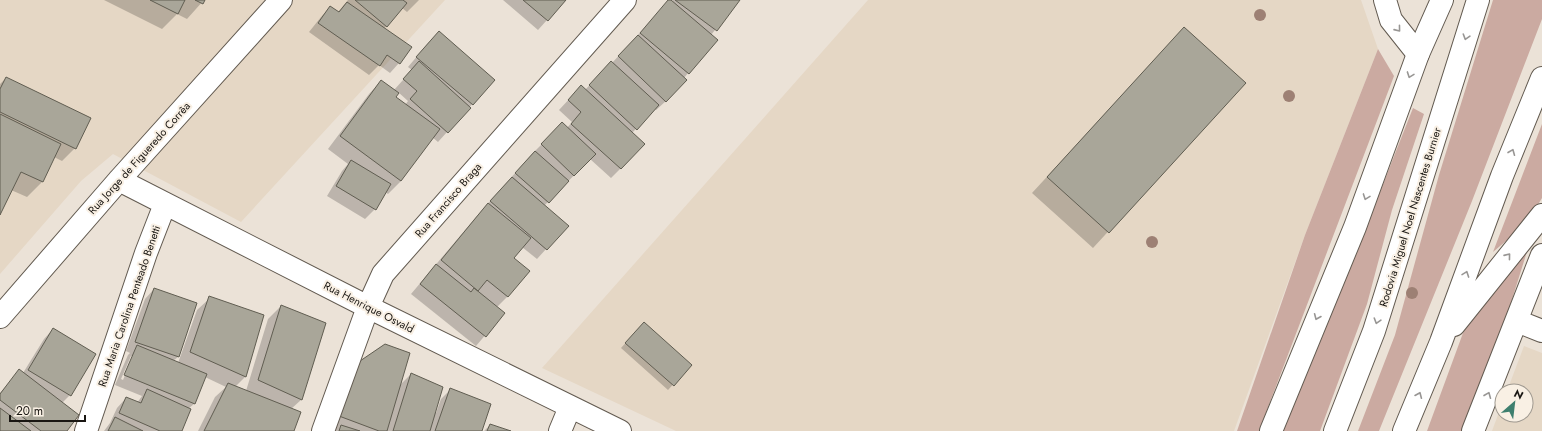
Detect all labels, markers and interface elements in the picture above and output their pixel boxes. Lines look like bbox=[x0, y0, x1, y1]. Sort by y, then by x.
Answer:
one-way arrow bbox=[1393, 24, 1400, 31]
one-way arrow bbox=[1462, 34, 1471, 41]
one-way arrow bbox=[1407, 71, 1415, 78]
street label: Rua Jorge de Figueredo Corrêa bbox=[84, 98, 194, 218]
street label: Rodovia Miguel Noel Nascentes Burnier bbox=[1375, 125, 1445, 309]
one-way arrow bbox=[1507, 149, 1515, 156]
street label: Rua Francisco Braga bbox=[411, 159, 485, 241]
one-way arrow bbox=[1362, 193, 1371, 200]
street label: Rua Maria Carolina Penteado Benetti bbox=[94, 223, 164, 389]
one-way arrow bbox=[1504, 253, 1511, 260]
one-way arrow bbox=[1462, 271, 1470, 278]
street label: Rua Henrique Osvald bbox=[321, 277, 417, 337]
one-way arrow bbox=[1314, 314, 1322, 321]
one-way arrow bbox=[1373, 318, 1382, 325]
north arrow bbox=[1494, 383, 1534, 423]
text: N bbox=[1511, 385, 1526, 403]
one-way arrow bbox=[1483, 391, 1491, 398]
one-way arrow bbox=[1414, 392, 1422, 399]
scale bar bbox=[10, 397, 85, 423]
text: 20 m bbox=[16, 402, 43, 420]

